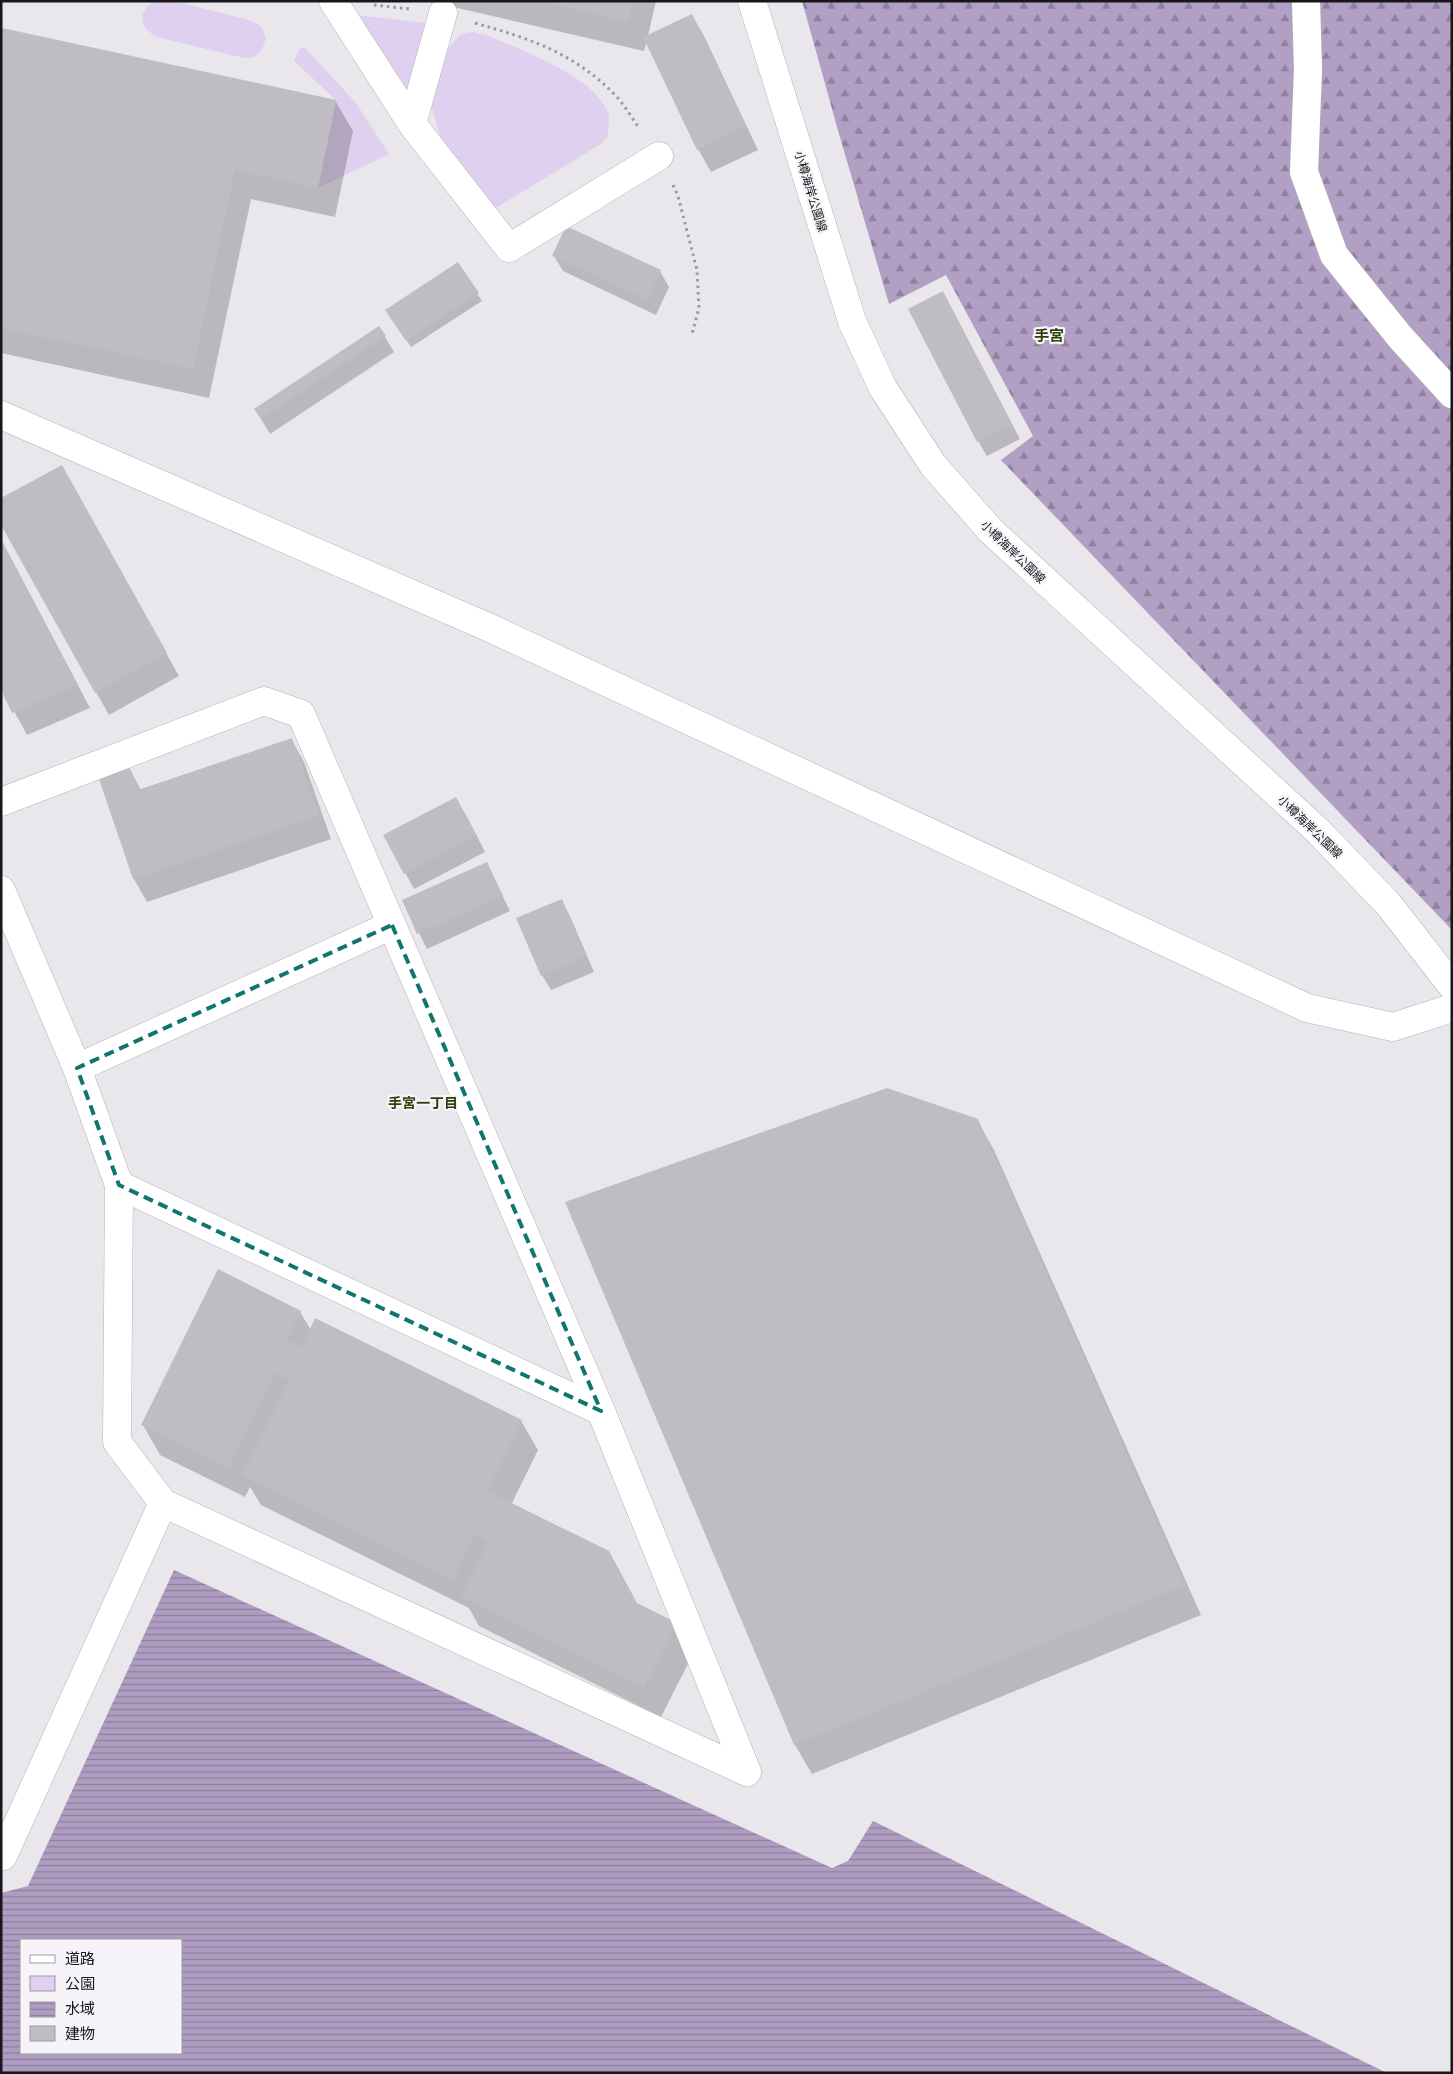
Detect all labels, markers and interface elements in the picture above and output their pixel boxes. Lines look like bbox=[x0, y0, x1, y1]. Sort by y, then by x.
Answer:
street label: 小樽海岸公園線 bbox=[792, 148, 832, 234]
district label: 手宮 bbox=[1034, 324, 1064, 345]
street label: 小樽海岸公園線 bbox=[978, 516, 1050, 586]
street label: 小樽海岸公園線 bbox=[1275, 791, 1347, 861]
district label: 手宮一丁目 bbox=[388, 1092, 458, 1112]
legend bbox=[20, 1939, 182, 2054]
text: 道路 bbox=[65, 1947, 95, 1968]
text: 公園 bbox=[65, 1972, 95, 1993]
text: 水域 bbox=[65, 1997, 95, 2018]
text: 建物 bbox=[65, 2022, 95, 2043]

